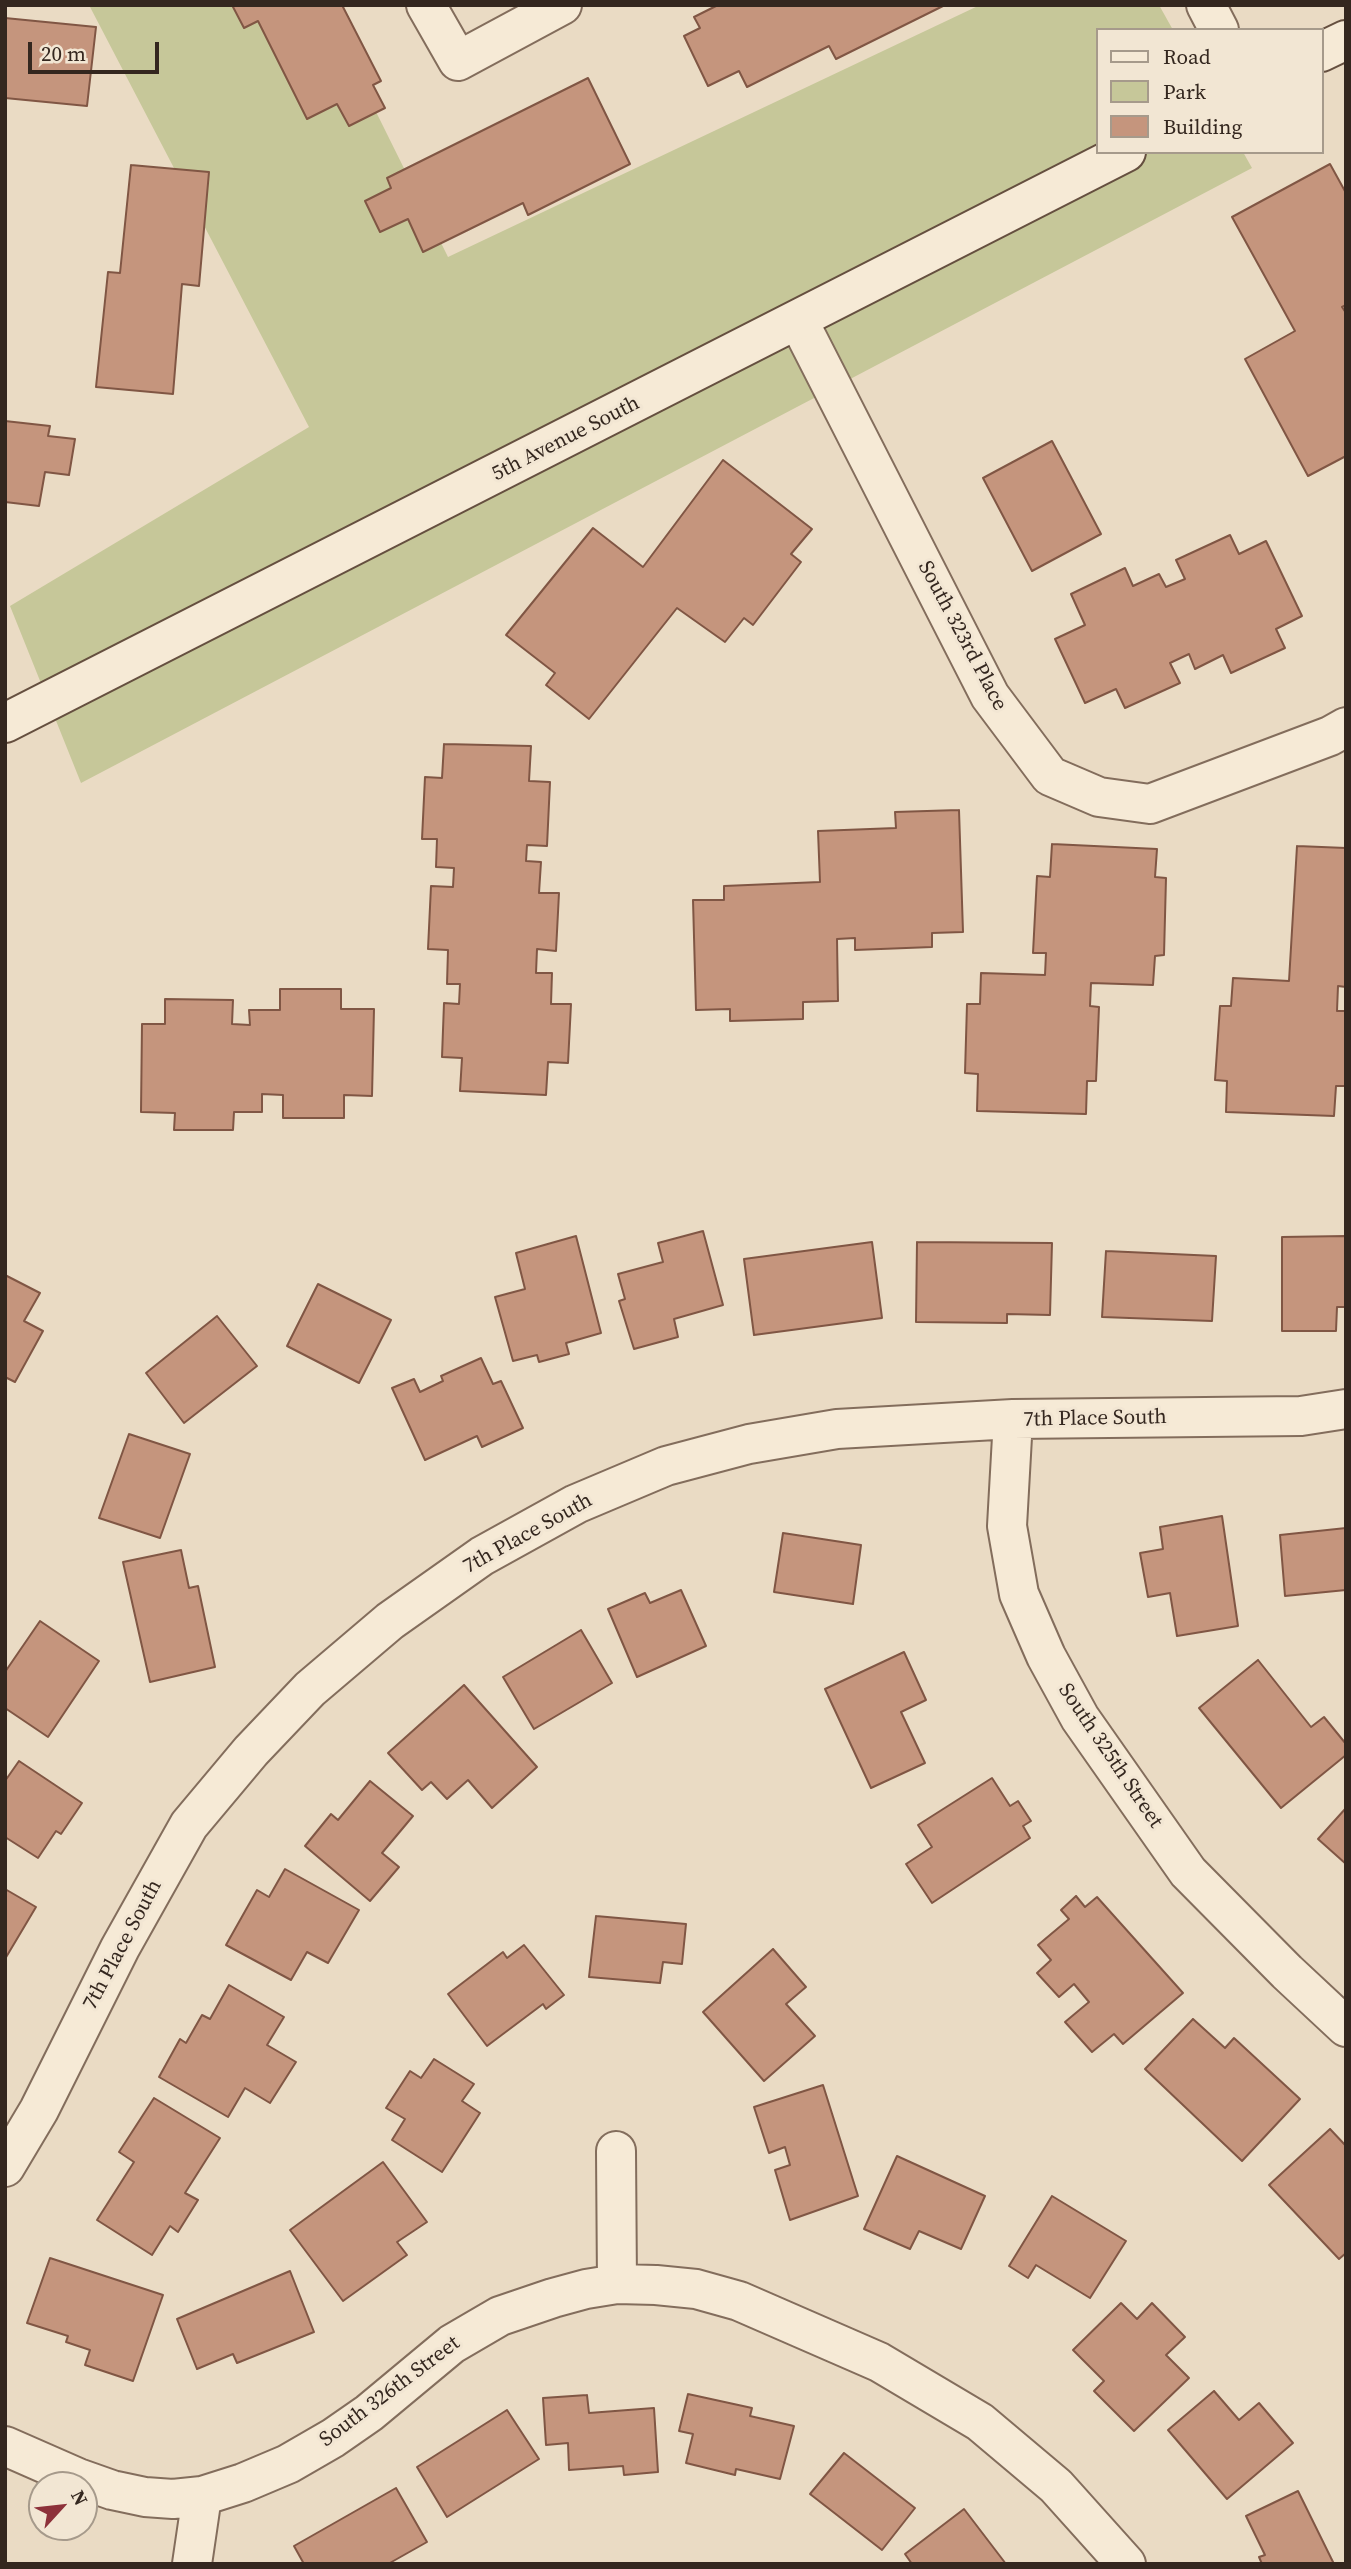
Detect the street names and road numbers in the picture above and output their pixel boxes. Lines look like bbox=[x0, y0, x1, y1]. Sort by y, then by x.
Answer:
street label: 5th Avenue South bbox=[488, 391, 644, 487]
street label: South 323rd Place bbox=[912, 557, 1012, 715]
street label: 7th Place South bbox=[1023, 1405, 1167, 1433]
street label: 7th Place South bbox=[459, 1488, 597, 1580]
street label: South 325th Street bbox=[1052, 1679, 1168, 1833]
street label: 7th Place South bbox=[78, 1876, 168, 2014]
street label: South 326th Street bbox=[315, 2331, 465, 2453]

